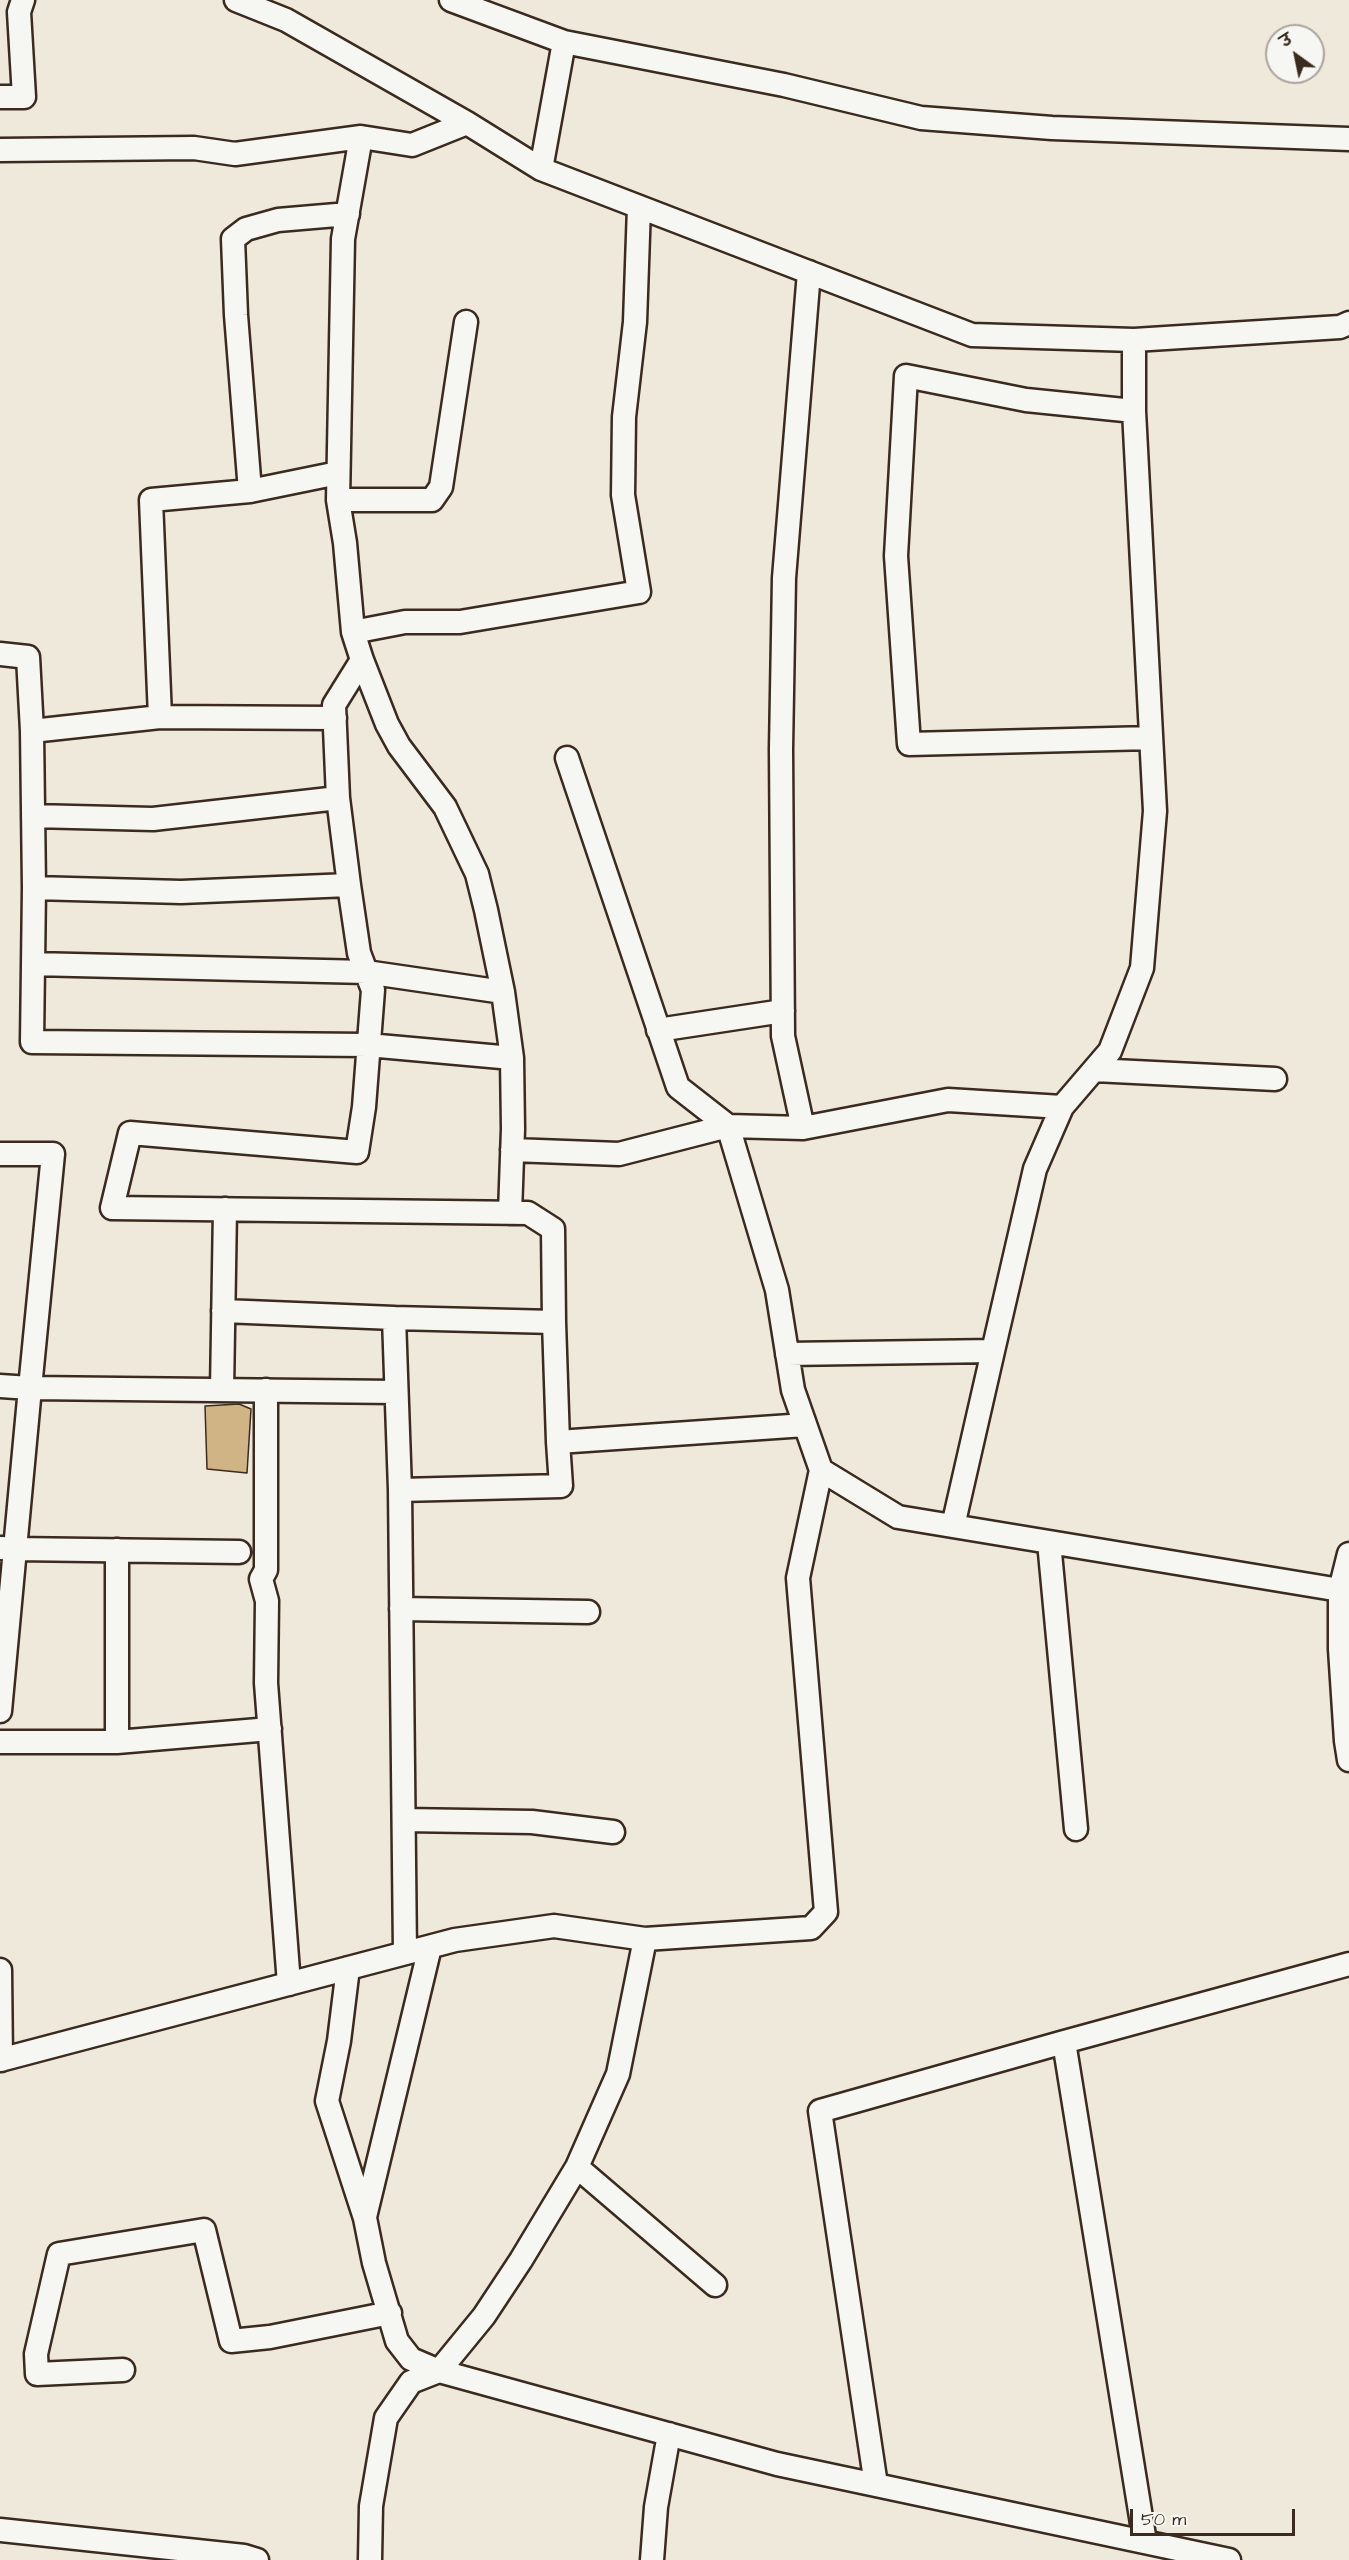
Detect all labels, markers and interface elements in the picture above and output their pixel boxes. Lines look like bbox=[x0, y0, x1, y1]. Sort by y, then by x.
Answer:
north arrow bbox=[1265, 24, 1325, 84]
text: उ bbox=[1276, 28, 1297, 53]
scale bar bbox=[1133, 2497, 1298, 2535]
text: 50 m bbox=[1141, 2507, 1186, 2532]

